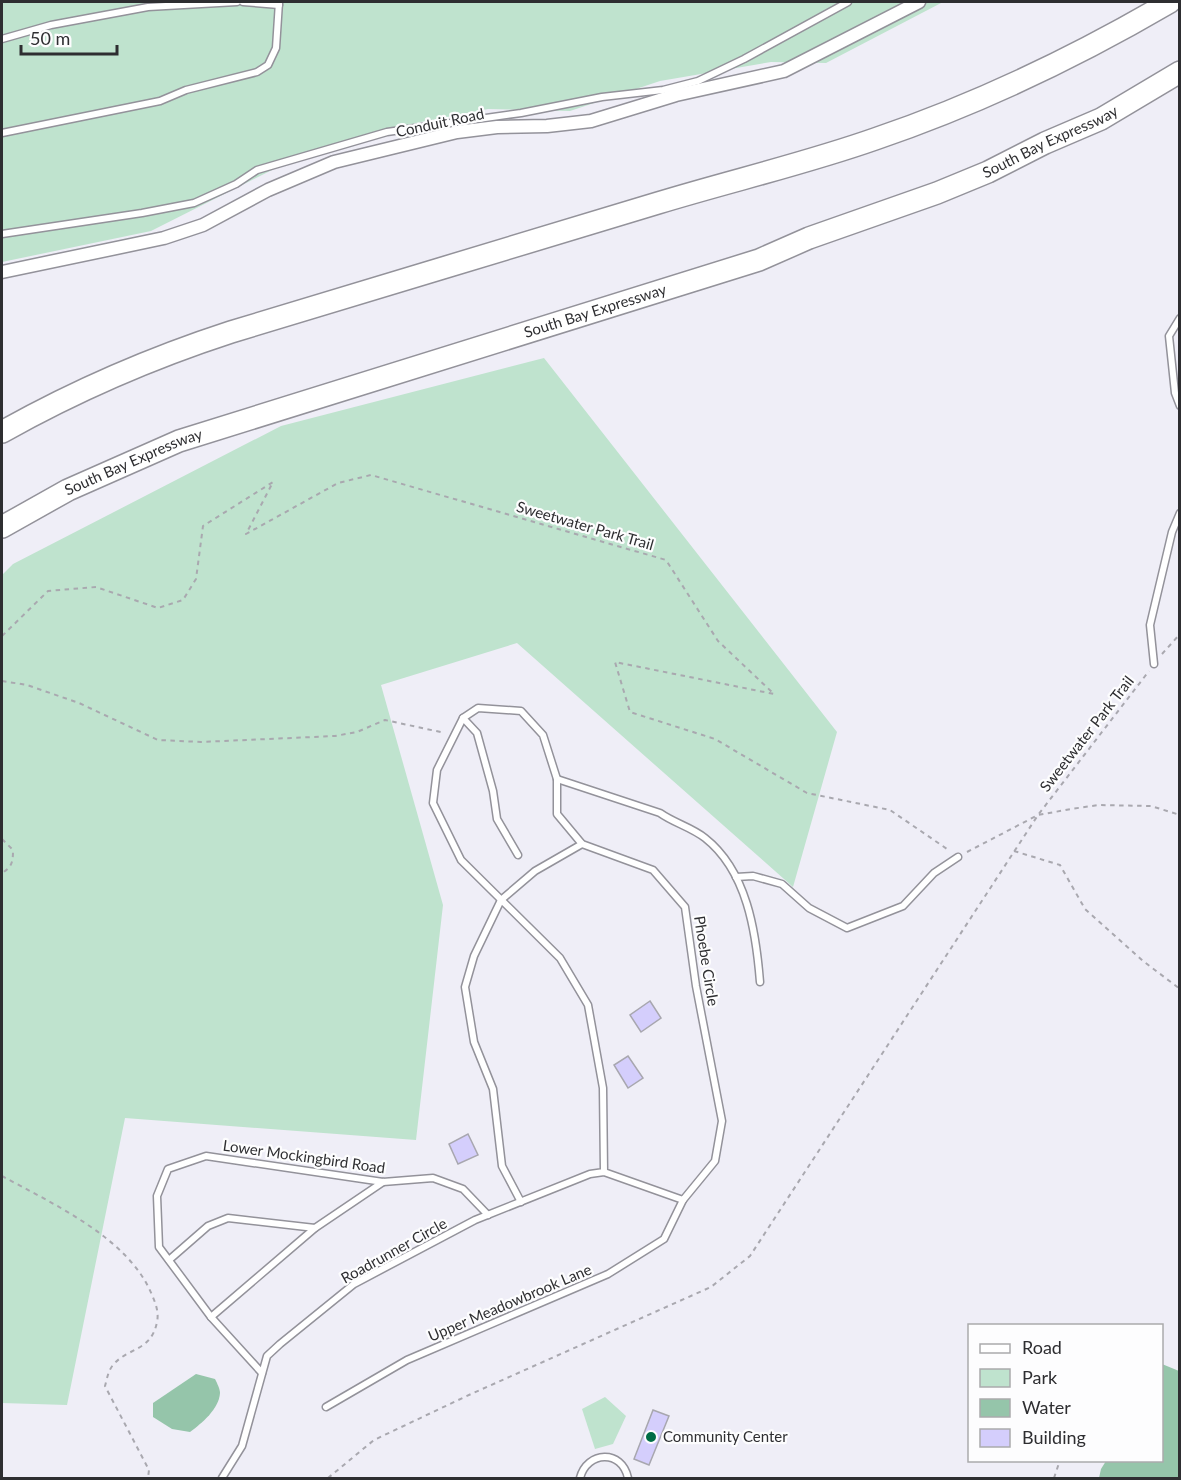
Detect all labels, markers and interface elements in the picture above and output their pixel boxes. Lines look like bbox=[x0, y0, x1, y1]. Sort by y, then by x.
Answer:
scale bar bbox=[21, 18, 117, 56]
text: 50 m bbox=[30, 27, 70, 49]
street label: South Bay Expressway bbox=[980, 101, 1121, 181]
street label: Conduit Road bbox=[394, 104, 485, 140]
street label: South Bay Expressway bbox=[522, 279, 669, 341]
street label: South Bay Expressway bbox=[62, 424, 205, 498]
street label: Sweetwater Park Trail bbox=[515, 497, 656, 553]
street label: Sweetwater Park Trail bbox=[1035, 672, 1137, 795]
street label: Phoebe Circle bbox=[691, 914, 723, 1007]
street label: Lower Mockingbird Road bbox=[222, 1136, 386, 1176]
street label: Roadrunner Circle bbox=[337, 1214, 450, 1287]
street label: Upper Meadowbrook Lane bbox=[425, 1259, 594, 1345]
legend bbox=[968, 1324, 1163, 1462]
text: Road bbox=[1022, 1336, 1062, 1358]
text: Park bbox=[1022, 1366, 1058, 1388]
text: Water bbox=[1022, 1396, 1071, 1418]
text: Building bbox=[1022, 1426, 1086, 1448]
place label: Community Center bbox=[663, 1427, 788, 1445]
marker: Community Center bbox=[644, 1430, 658, 1444]

